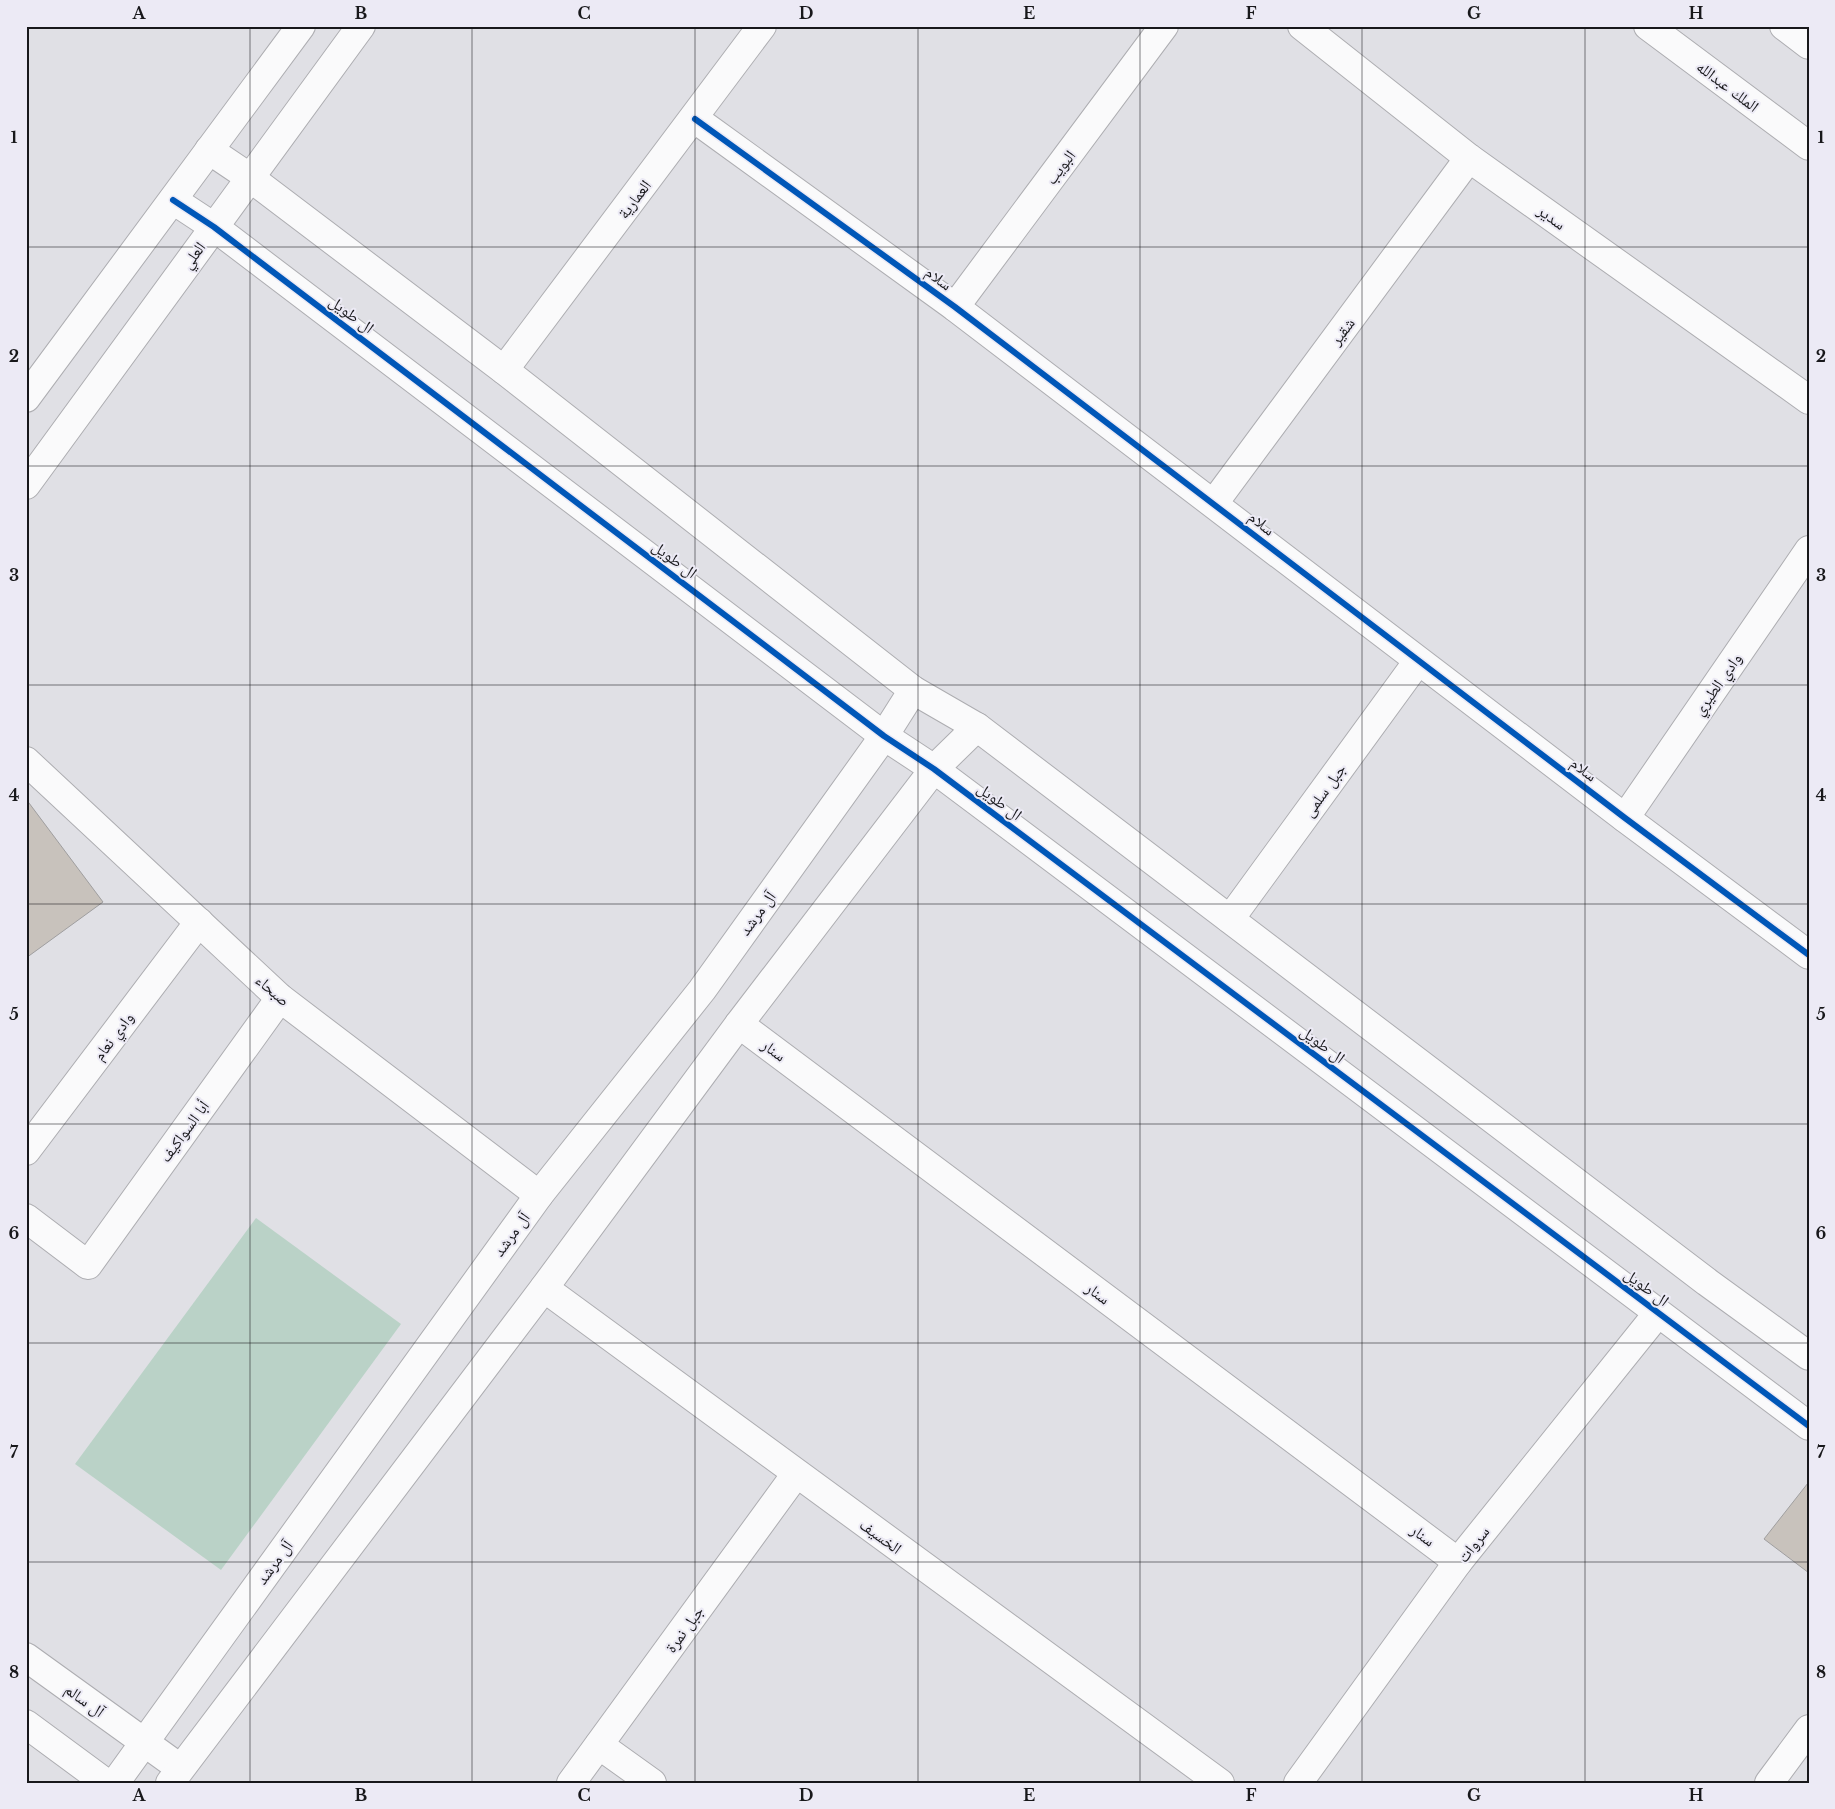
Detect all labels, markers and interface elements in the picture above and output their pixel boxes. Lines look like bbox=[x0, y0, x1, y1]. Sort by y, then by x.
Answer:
text: A bbox=[132, 3, 147, 23]
text: B bbox=[355, 3, 368, 23]
text: C bbox=[577, 3, 591, 23]
text: D bbox=[799, 3, 813, 23]
text: E bbox=[1023, 3, 1035, 23]
text: F bbox=[1245, 3, 1257, 23]
text: G bbox=[1467, 3, 1481, 23]
text: H bbox=[1688, 3, 1704, 23]
street label: الملك عبدالله bbox=[1693, 56, 1763, 116]
text: 1 bbox=[11, 127, 18, 147]
text: 1 bbox=[1818, 127, 1825, 147]
street label: البويب bbox=[1041, 146, 1079, 188]
street label: العمارية bbox=[613, 176, 655, 222]
street label: سدير bbox=[1533, 199, 1570, 234]
street label: العلي bbox=[176, 237, 212, 274]
street label: سلام bbox=[921, 262, 956, 295]
street label: ال طويل bbox=[325, 291, 378, 338]
street label: شقير bbox=[1325, 313, 1359, 349]
text: 2 bbox=[9, 346, 19, 366]
text: 2 bbox=[1816, 346, 1826, 366]
street label: سلام bbox=[1244, 506, 1279, 540]
street label: ال طويل bbox=[648, 536, 701, 583]
text: 3 bbox=[9, 565, 19, 585]
text: 3 bbox=[1816, 565, 1826, 585]
street label: وادي الطيري bbox=[1688, 649, 1748, 721]
street label: سلام bbox=[1566, 753, 1601, 786]
street label: جبل سلمى bbox=[1298, 759, 1351, 821]
street label: ال طويل bbox=[973, 778, 1026, 825]
text: 4 bbox=[9, 785, 19, 805]
text: 4 bbox=[1816, 785, 1826, 805]
street label: آل مرشد bbox=[734, 886, 781, 940]
street label: صبحاء bbox=[252, 970, 294, 1010]
text: 5 bbox=[9, 1004, 19, 1024]
text: 5 bbox=[1816, 1004, 1826, 1024]
street label: وادي نعام bbox=[88, 1008, 140, 1066]
street label: ال طويل bbox=[1296, 1021, 1349, 1068]
street label: سنار bbox=[757, 1034, 790, 1066]
street label: أبا السواكيف bbox=[155, 1096, 213, 1166]
street label: آل مرشد bbox=[488, 1207, 535, 1261]
text: 6 bbox=[9, 1223, 20, 1243]
text: 6 bbox=[1816, 1223, 1827, 1243]
street label: ال طويل bbox=[1620, 1264, 1673, 1311]
street label: سنار bbox=[1081, 1277, 1114, 1309]
text: 7 bbox=[10, 1442, 19, 1462]
text: 7 bbox=[1817, 1442, 1826, 1462]
street label: الخسيف bbox=[856, 1514, 906, 1558]
street label: سنار bbox=[1406, 1519, 1439, 1551]
street label: سروات bbox=[1453, 1522, 1493, 1566]
street label: آل مرشد bbox=[251, 1535, 298, 1589]
street label: جبل نمرة bbox=[660, 1602, 708, 1657]
text: 8 bbox=[9, 1662, 19, 1682]
text: 8 bbox=[1816, 1662, 1826, 1682]
street label: آل سالم bbox=[61, 1679, 110, 1722]
text: A bbox=[132, 1785, 147, 1805]
text: B bbox=[355, 1785, 368, 1805]
text: C bbox=[577, 1785, 591, 1805]
text: D bbox=[799, 1785, 813, 1805]
text: E bbox=[1023, 1785, 1035, 1805]
text: F bbox=[1245, 1785, 1257, 1805]
text: G bbox=[1467, 1785, 1481, 1805]
text: H bbox=[1688, 1785, 1704, 1805]

